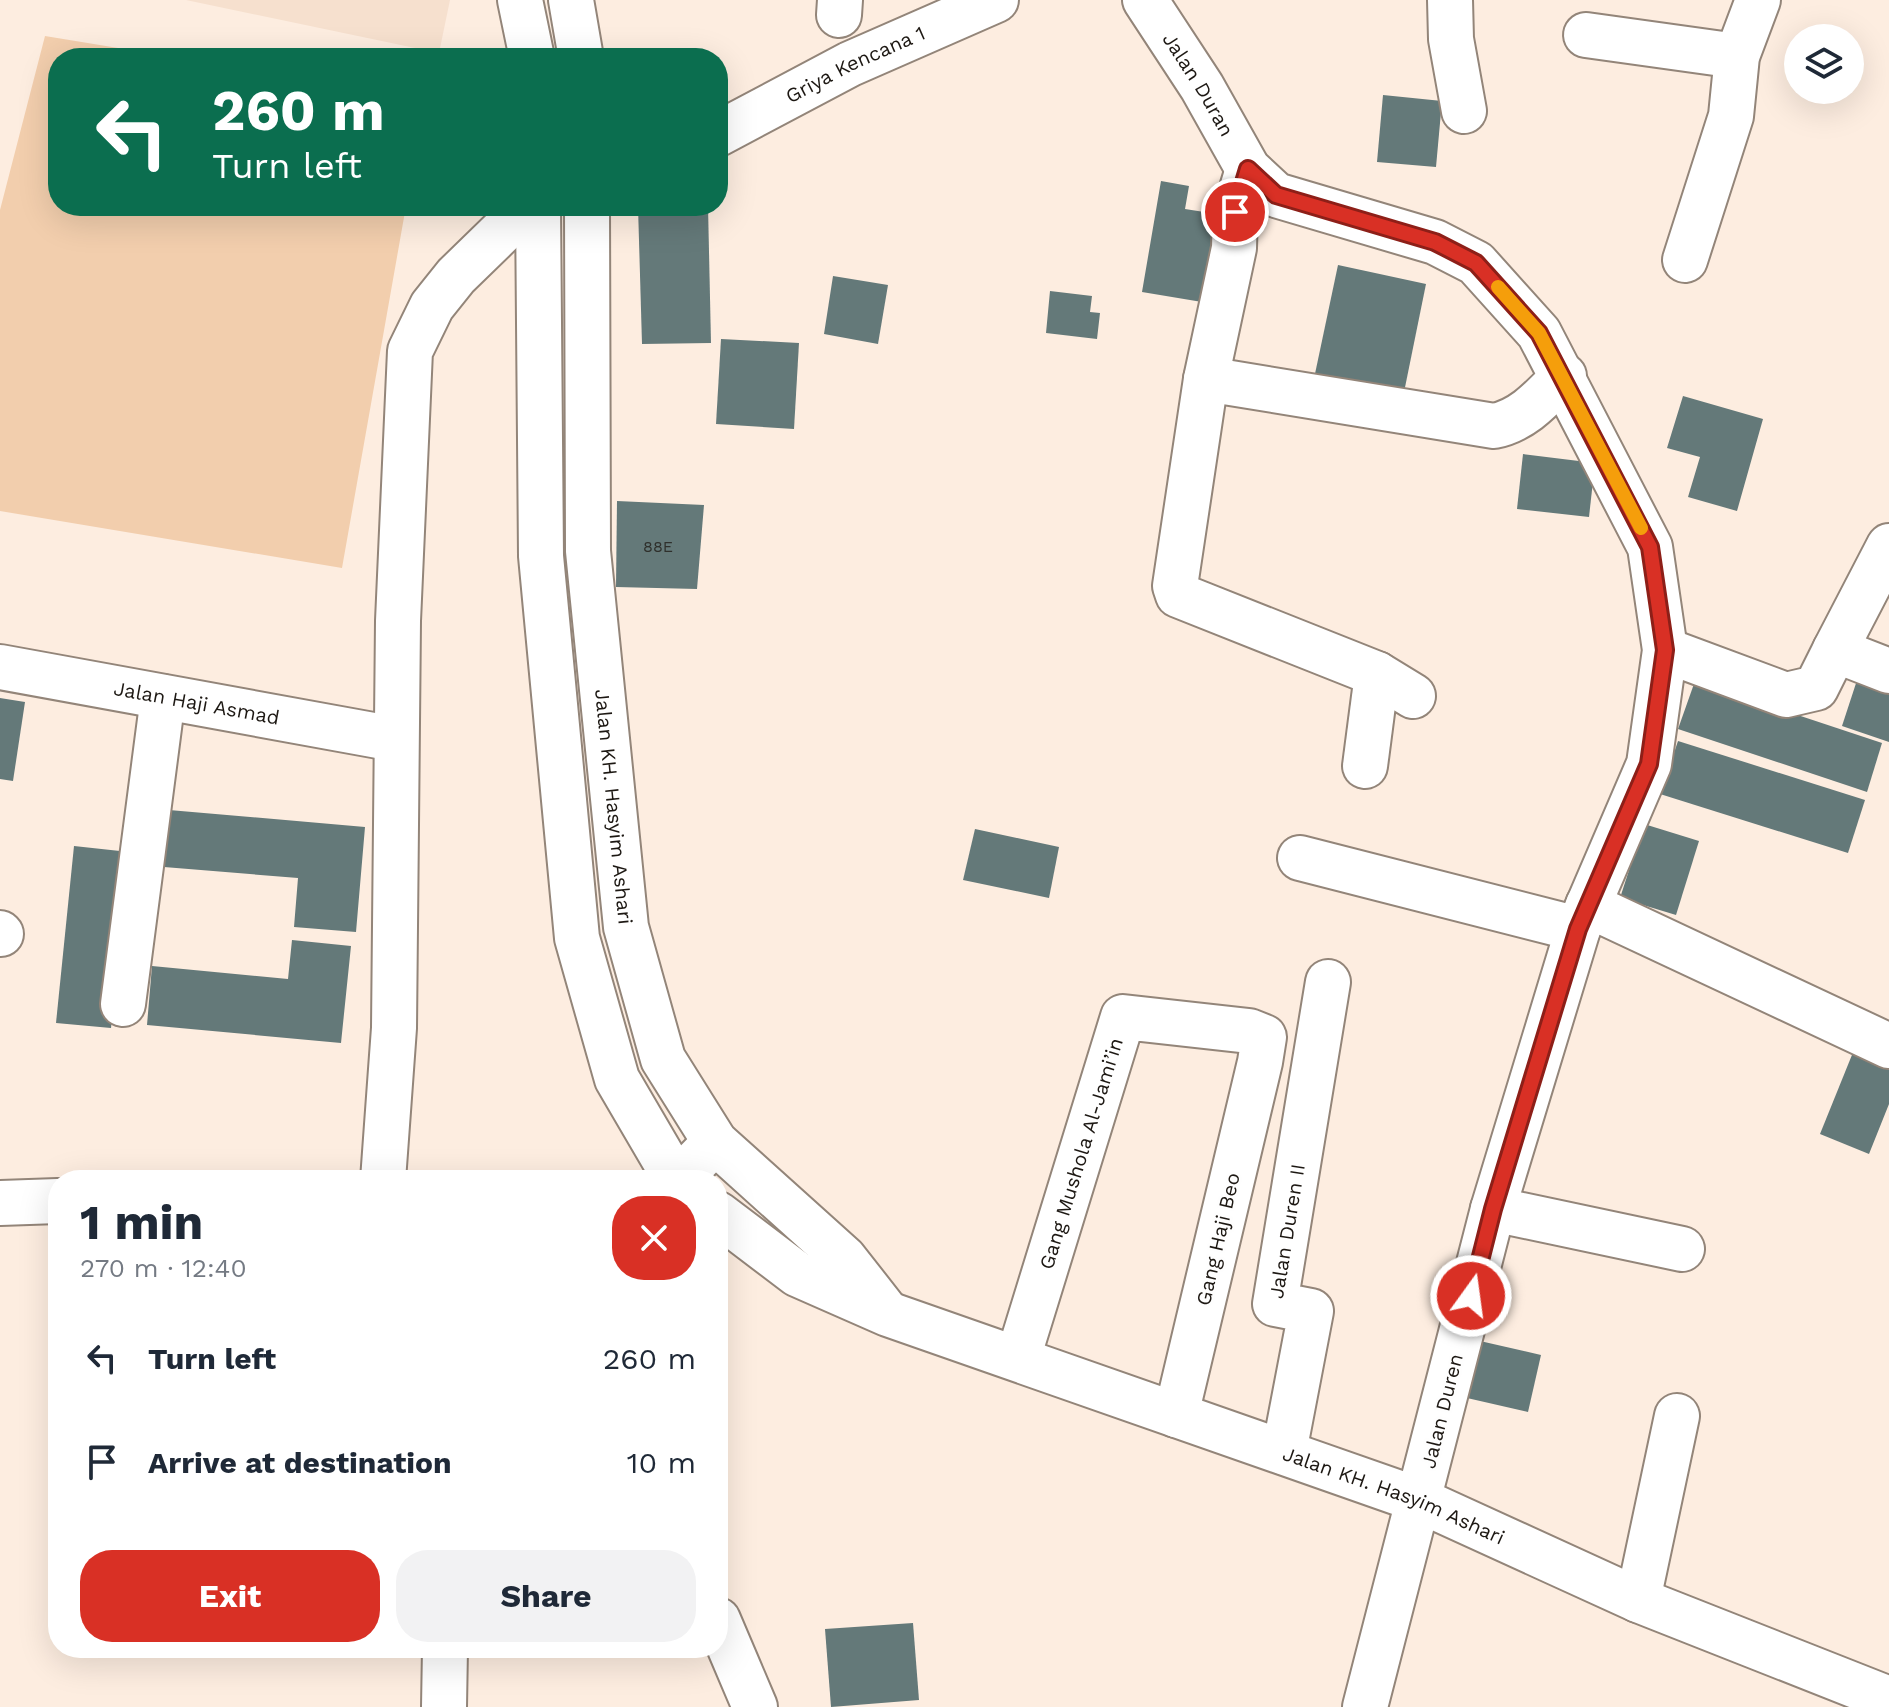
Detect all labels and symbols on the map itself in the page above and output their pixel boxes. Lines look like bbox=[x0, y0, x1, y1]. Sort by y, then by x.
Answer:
street label: Griya Kencana 1 bbox=[781, 21, 929, 108]
street label: Jalan Duran bbox=[1158, 28, 1239, 141]
pin bbox=[1201, 178, 1269, 246]
house number: 88E bbox=[643, 537, 673, 556]
street label: Jalan Haji Asmad bbox=[112, 676, 282, 730]
street label: Jalan KH. Hasyim Ashari bbox=[590, 688, 638, 926]
street label: Gang Mushola Al-Jami’in bbox=[1034, 1035, 1128, 1272]
street label: Jalan Duren II bbox=[1264, 1162, 1310, 1300]
street label: Gang Haji Beo bbox=[1191, 1170, 1245, 1308]
position arrow bbox=[1429, 1254, 1513, 1338]
street label: Jalan Duren bbox=[1416, 1351, 1468, 1471]
street label: Jalan KH. Hasyim Ashari bbox=[1280, 1441, 1509, 1550]

